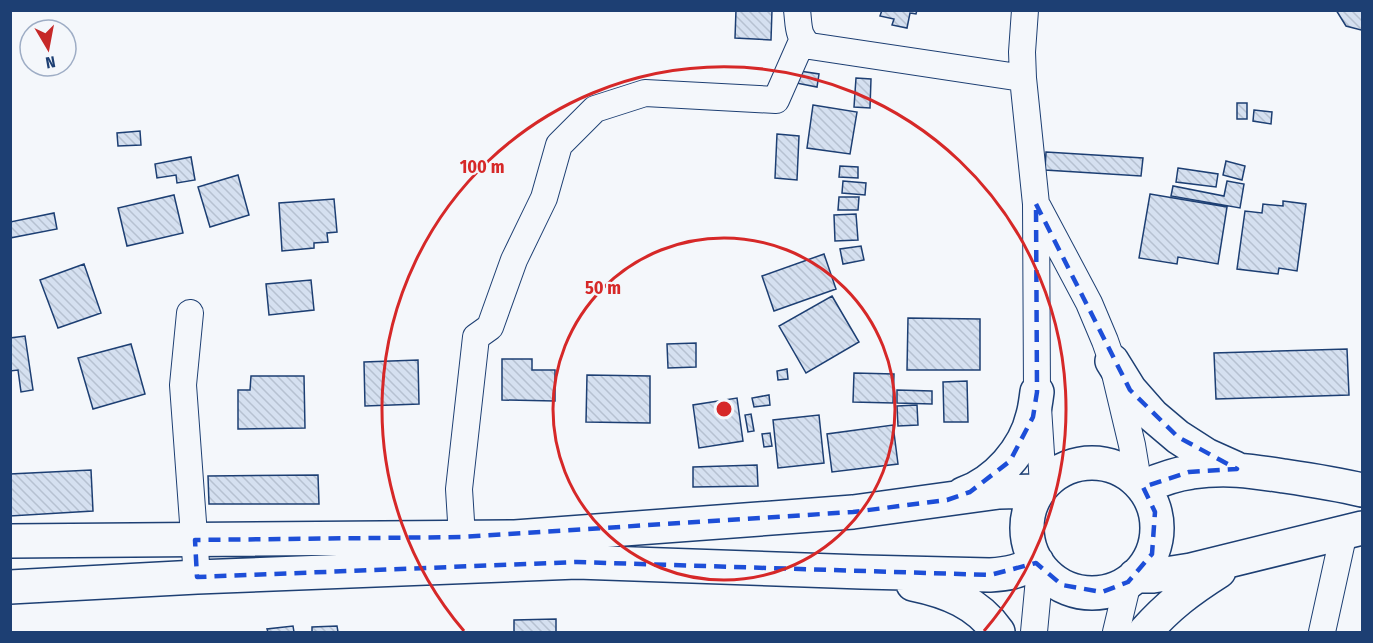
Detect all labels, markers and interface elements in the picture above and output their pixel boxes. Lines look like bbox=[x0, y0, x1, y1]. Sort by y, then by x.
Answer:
north arrow bbox=[18, 18, 78, 78]
text: N bbox=[44, 52, 57, 72]
text: 100 m bbox=[460, 156, 504, 178]
text: 50 m bbox=[585, 277, 621, 299]
centre of rings bbox=[714, 399, 734, 419]

